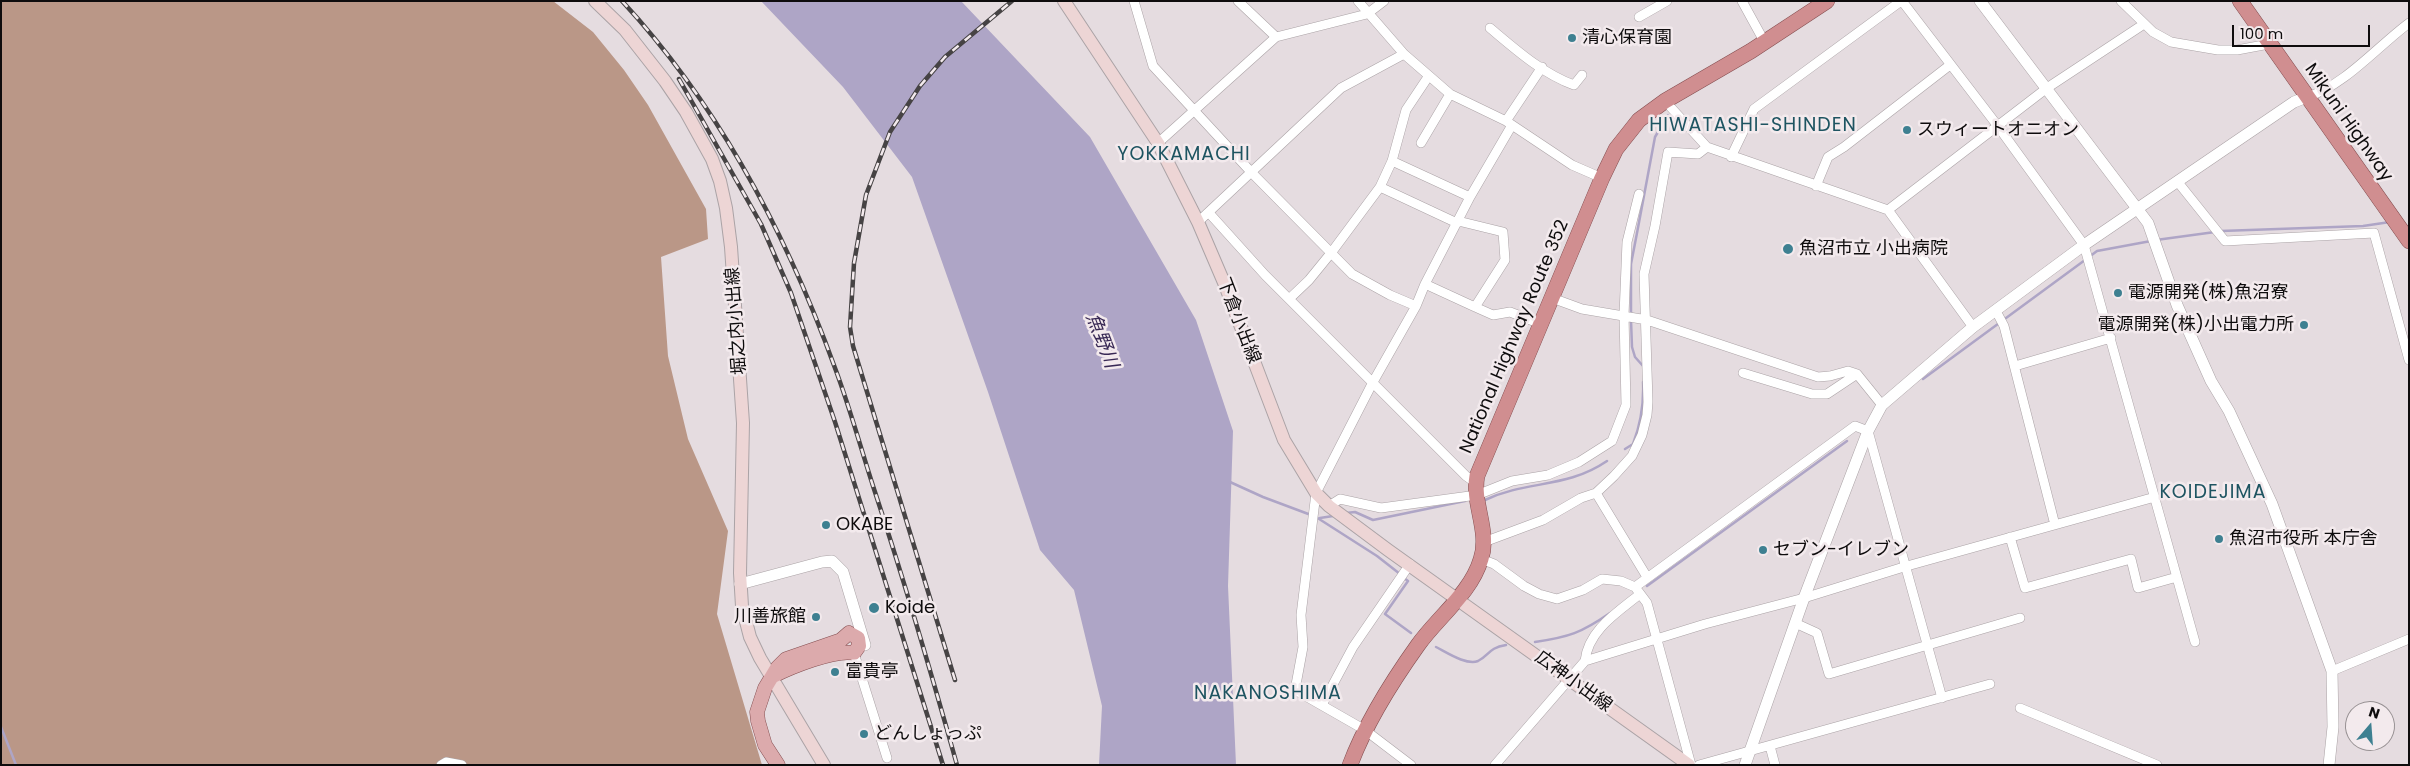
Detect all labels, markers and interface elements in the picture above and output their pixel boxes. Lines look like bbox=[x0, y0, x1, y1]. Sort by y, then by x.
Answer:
scale bar bbox=[2235, 15, 2372, 47]
text: 100 m bbox=[2240, 23, 2283, 44]
place label: 清心保育園 bbox=[1582, 27, 1672, 49]
marker: 清心保育園 bbox=[1566, 32, 1578, 44]
street label: Mikuni Highway bbox=[2299, 60, 2397, 186]
district label: HIWATASHI-SHINDEN bbox=[1647, 115, 1859, 137]
place label: スウィートオニオン bbox=[1917, 119, 2079, 141]
marker: スウィートオニオン bbox=[1901, 124, 1913, 136]
district label: YOKKAMACHI bbox=[1116, 144, 1252, 166]
street label: National Highway Route 352 bbox=[1456, 217, 1574, 457]
place label: 魚沼市立 小出病院 bbox=[1799, 238, 1948, 260]
marker: 魚沼市立 小出病院 bbox=[1781, 242, 1795, 256]
street label: 堀之内小出線 bbox=[722, 266, 752, 376]
street label: 下倉小出線 bbox=[1212, 275, 1264, 367]
place label: 電源開発(株)魚沼寮 bbox=[2128, 282, 2288, 304]
marker: 電源開発(株)魚沼寮 bbox=[2112, 287, 2124, 299]
water label: 魚野川 bbox=[1080, 310, 1122, 372]
place label: 電源開発(株)小出電力所 bbox=[2098, 314, 2294, 336]
marker: 電源開発(株)小出電力所 bbox=[2298, 319, 2310, 331]
district label: KOIDEJIMA bbox=[2158, 482, 2268, 504]
place label: OKABE bbox=[836, 514, 893, 536]
marker: OKABE bbox=[820, 519, 832, 531]
place label: 魚沼市役所 本庁舎 bbox=[2229, 528, 2378, 550]
marker: 魚沼市役所 本庁舎 bbox=[2213, 533, 2225, 545]
place label: セブン-イレブン bbox=[1773, 539, 1909, 561]
marker: セブン-イレブン bbox=[1757, 544, 1769, 556]
place label: Koide bbox=[885, 597, 935, 619]
marker: Koide bbox=[867, 601, 881, 615]
place label: 川善旅館 bbox=[734, 606, 806, 628]
marker: 川善旅館 bbox=[810, 611, 822, 623]
street label: 広神小出線 bbox=[1530, 647, 1616, 717]
place label: 富貴亭 bbox=[845, 661, 899, 683]
marker: 富貴亭 bbox=[829, 666, 841, 678]
district label: NAKANOSHIMA bbox=[1193, 683, 1343, 705]
north arrow bbox=[2345, 701, 2395, 751]
text: N bbox=[2366, 702, 2382, 724]
place label: どんしょっぷ bbox=[874, 723, 982, 745]
marker: どんしょっぷ bbox=[858, 728, 870, 740]

